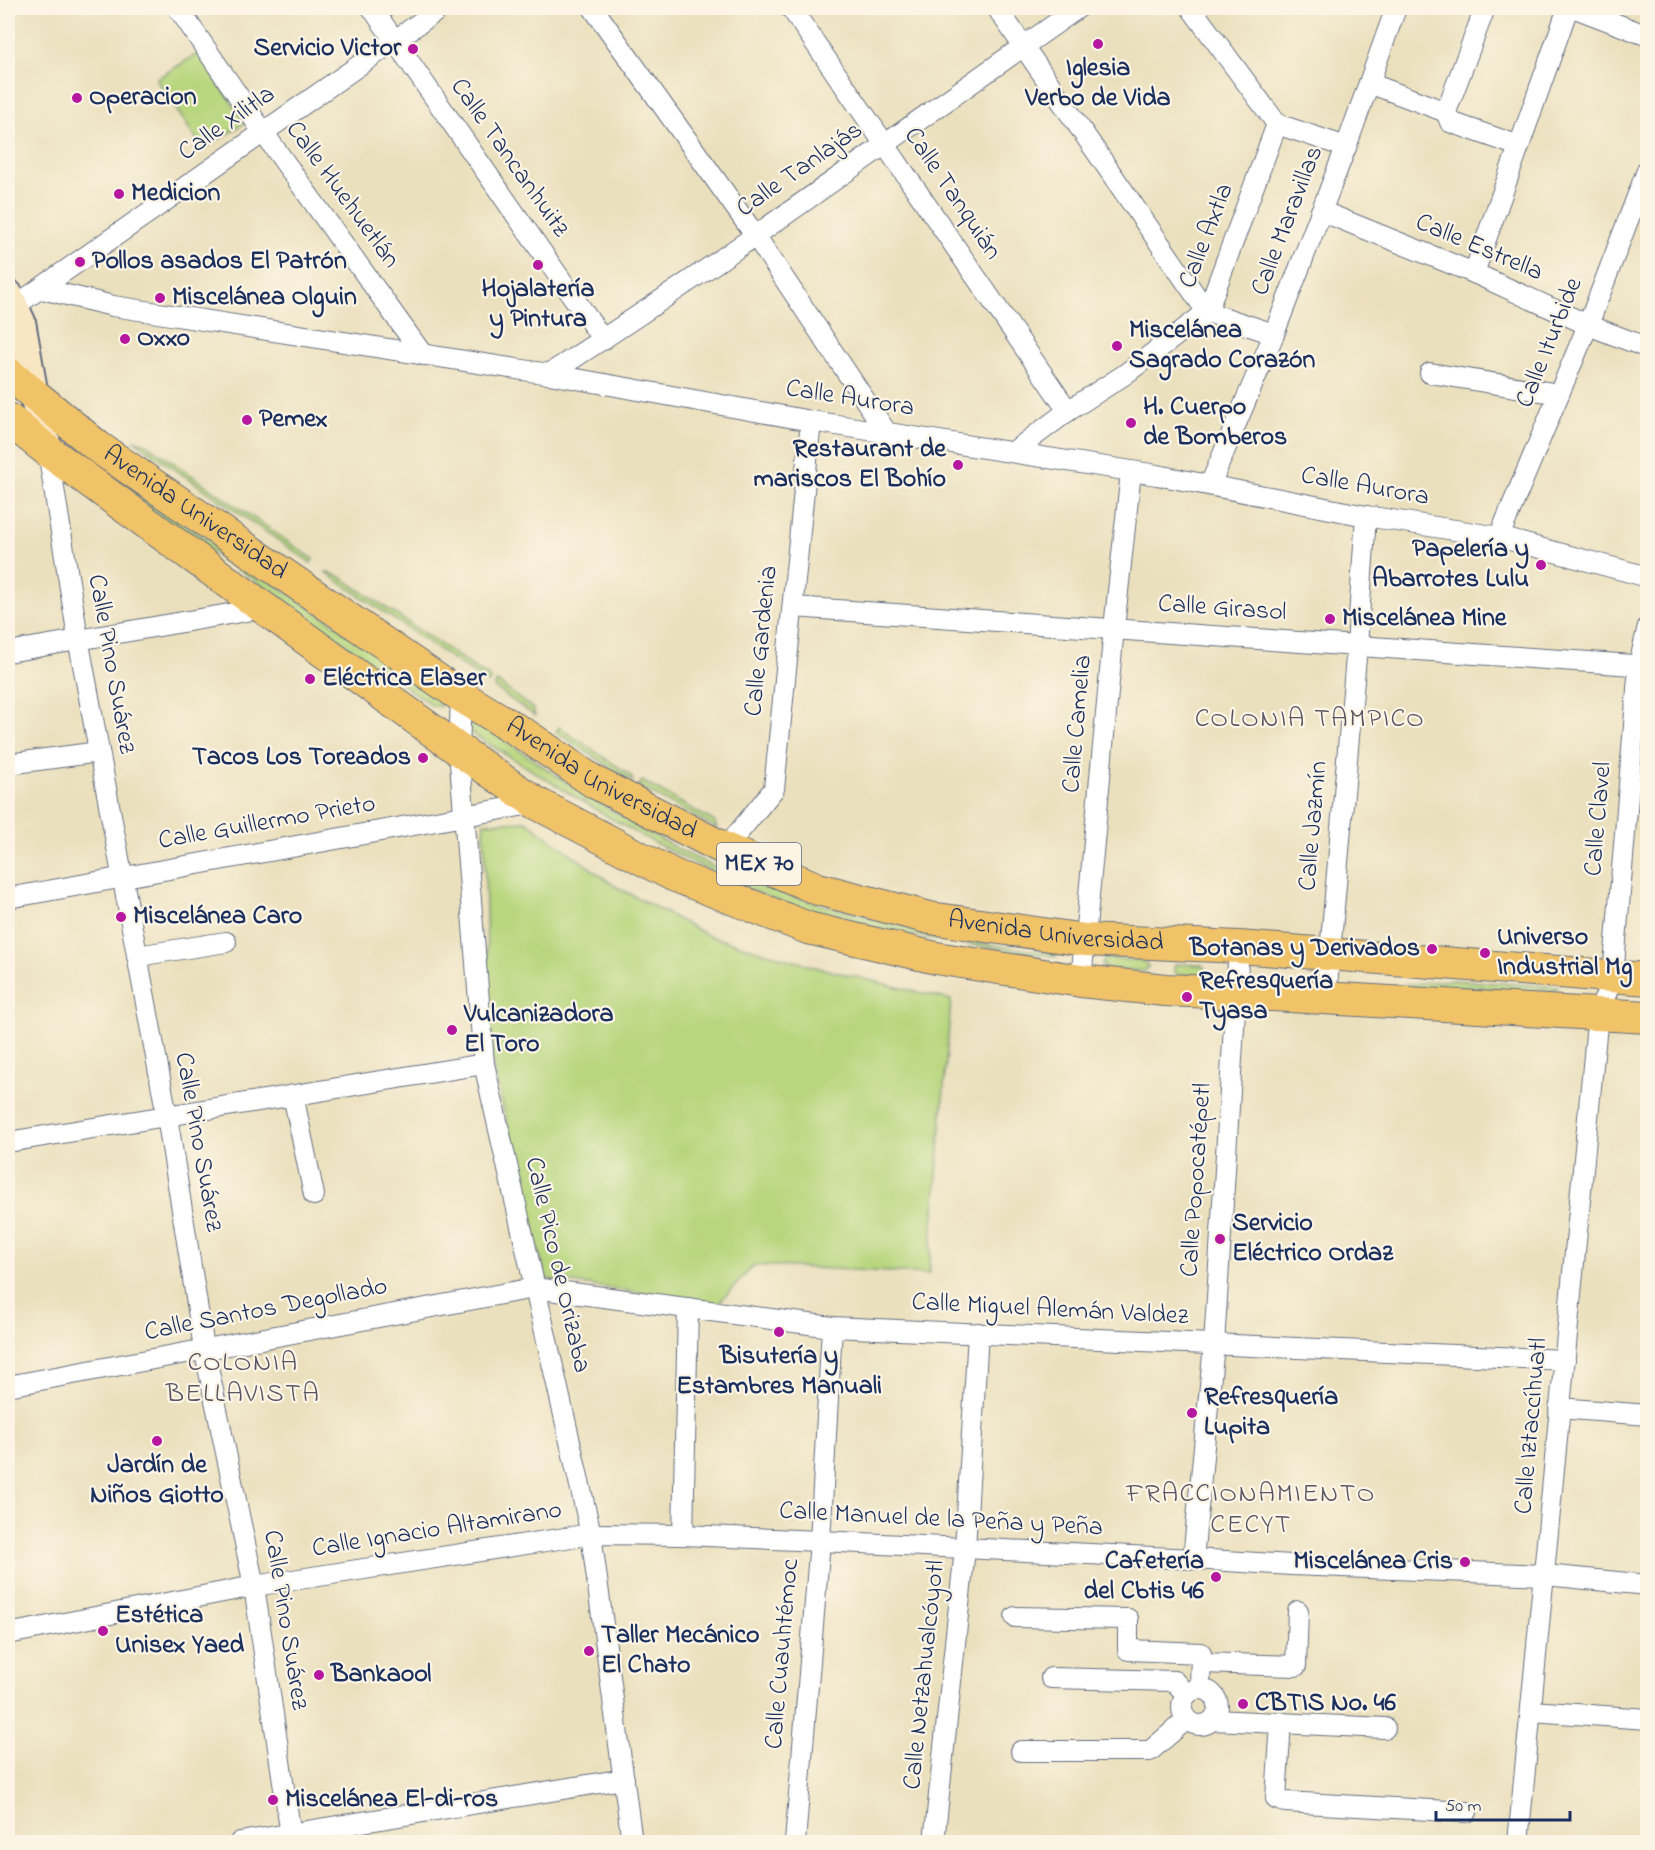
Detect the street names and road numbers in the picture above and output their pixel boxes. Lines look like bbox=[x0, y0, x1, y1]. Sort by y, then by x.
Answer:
street label: Calle Tancanhuitz bbox=[440, 71, 578, 245]
street label: Calle Xilitla bbox=[171, 77, 283, 171]
street label: Calle Tanlajás bbox=[729, 112, 871, 228]
street label: Calle Huehuetlán bbox=[275, 113, 409, 277]
street label: Calle Tanquián bbox=[893, 120, 1011, 268]
street label: Calle Maravillas bbox=[1242, 141, 1334, 301]
street label: Calle Axtla bbox=[1170, 178, 1244, 294]
street label: Calle Estrella bbox=[1409, 204, 1549, 292]
street label: Calle Iturbide bbox=[1507, 272, 1594, 414]
street label: Calle Aurora bbox=[783, 370, 917, 428]
street label: Avenida Universidad bbox=[95, 436, 295, 591]
street label: Calle Aurora bbox=[1298, 457, 1432, 517]
street label: Calle Gardenia bbox=[735, 564, 789, 718]
street label: Calle Pino Suárez bbox=[77, 571, 145, 757]
street label: Calle Girasol bbox=[1157, 586, 1287, 632]
street label: Calle Camelia bbox=[1053, 653, 1103, 795]
street label: Avenida Universidad bbox=[498, 708, 704, 851]
street label: Calle Jazmín bbox=[1289, 759, 1339, 893]
street label: Calle Clavel bbox=[1575, 760, 1623, 878]
street label: Calle Guillermo Prieto bbox=[155, 785, 379, 861]
road number: MEX 70 bbox=[717, 843, 801, 885]
street label: Avenida Universidad bbox=[945, 902, 1165, 963]
street label: Calle Pino Suárez bbox=[164, 1049, 232, 1235]
street label: Calle Popocatépetl bbox=[1171, 1082, 1223, 1278]
street label: Calle Pico de Orizaba bbox=[514, 1153, 600, 1377]
street label: Calle Santos Degollado bbox=[141, 1268, 391, 1352]
street label: Calle Miguel Alemán Valdez bbox=[911, 1284, 1189, 1336]
street label: Calle Iztaccíhuatl bbox=[1505, 1336, 1559, 1516]
street label: Calle Ignacio Altamirano bbox=[309, 1491, 565, 1569]
street label: Calle Manuel de la Peña y Peña bbox=[778, 1493, 1104, 1547]
street label: Calle Pino Suárez bbox=[252, 1527, 318, 1713]
street label: Calle Cuauhtémoc bbox=[756, 1557, 810, 1751]
street label: Calle Netzahualcóyotl bbox=[894, 1558, 956, 1792]

